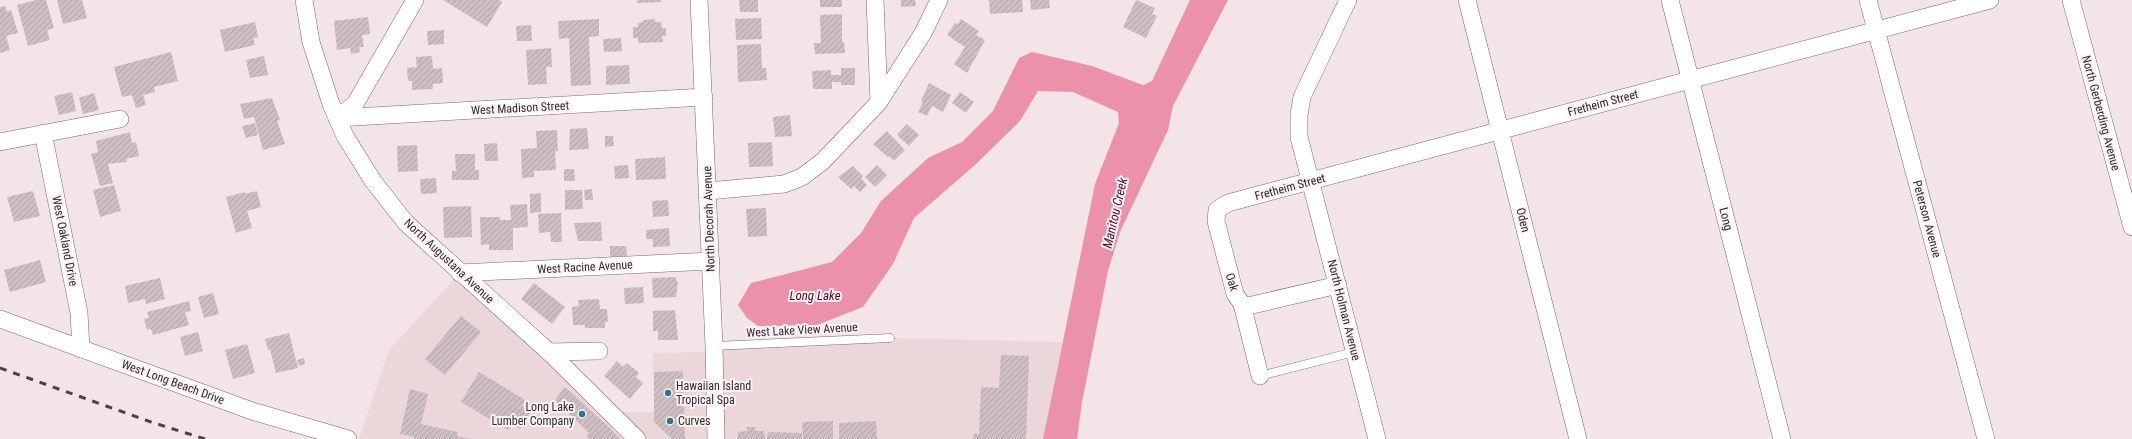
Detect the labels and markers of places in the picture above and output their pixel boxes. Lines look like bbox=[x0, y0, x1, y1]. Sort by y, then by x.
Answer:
place label: Hawaiian Island Tropical Spa bbox=[676, 379, 751, 407]
marker: Hawaiian Island Tropical Spa bbox=[663, 388, 673, 398]
place label: Long Lake Lumber Company bbox=[491, 400, 574, 428]
marker: Long Lake Lumber Company bbox=[577, 409, 587, 419]
place label: Curves bbox=[678, 414, 711, 428]
marker: Curves bbox=[665, 416, 675, 426]

